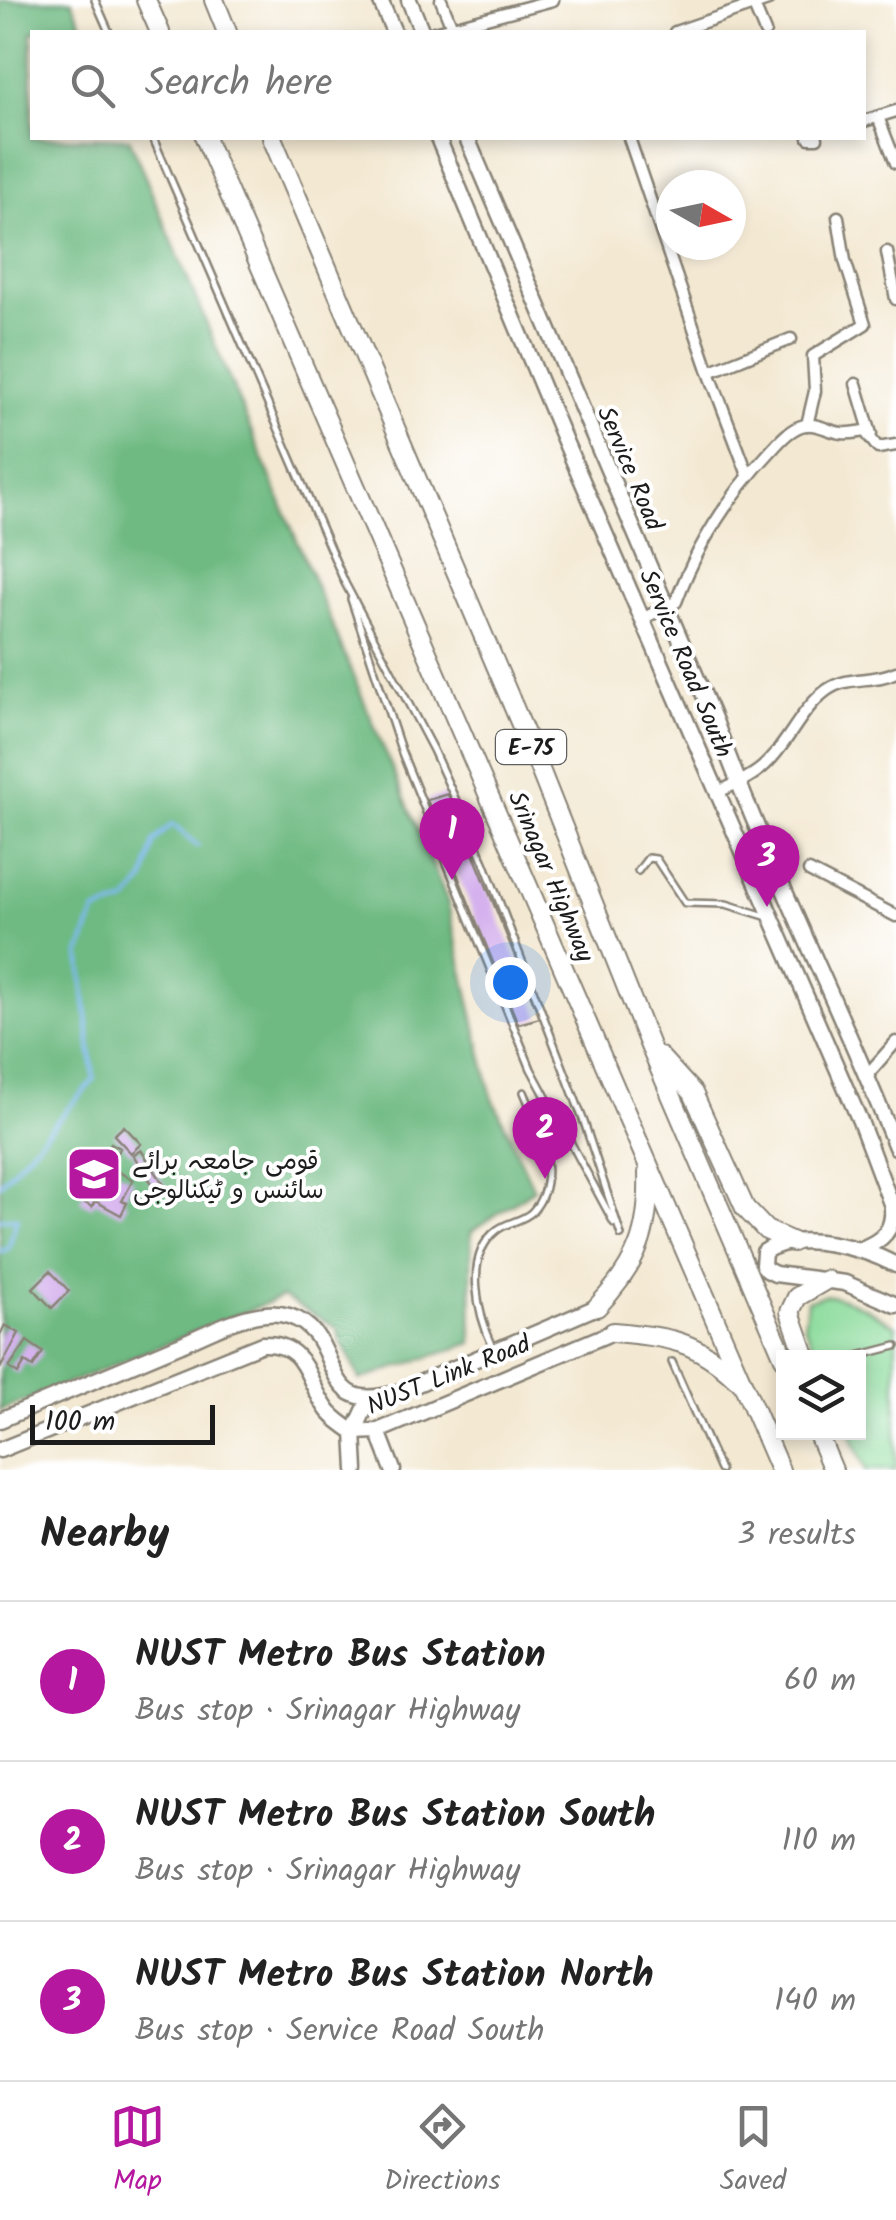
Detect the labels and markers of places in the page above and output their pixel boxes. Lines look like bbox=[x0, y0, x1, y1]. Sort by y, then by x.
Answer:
pin: 1 bbox=[420, 798, 484, 880]
pin: 3 bbox=[734, 824, 800, 907]
pin: 2 bbox=[512, 1096, 578, 1179]
place label: قومی جامعہ برائے سائنس و ٹیکنالوجی bbox=[133, 1142, 324, 1211]
school or university icon: قومی جامعہ برائے سائنس و ٹیکنالوجی bbox=[64, 1144, 124, 1204]

